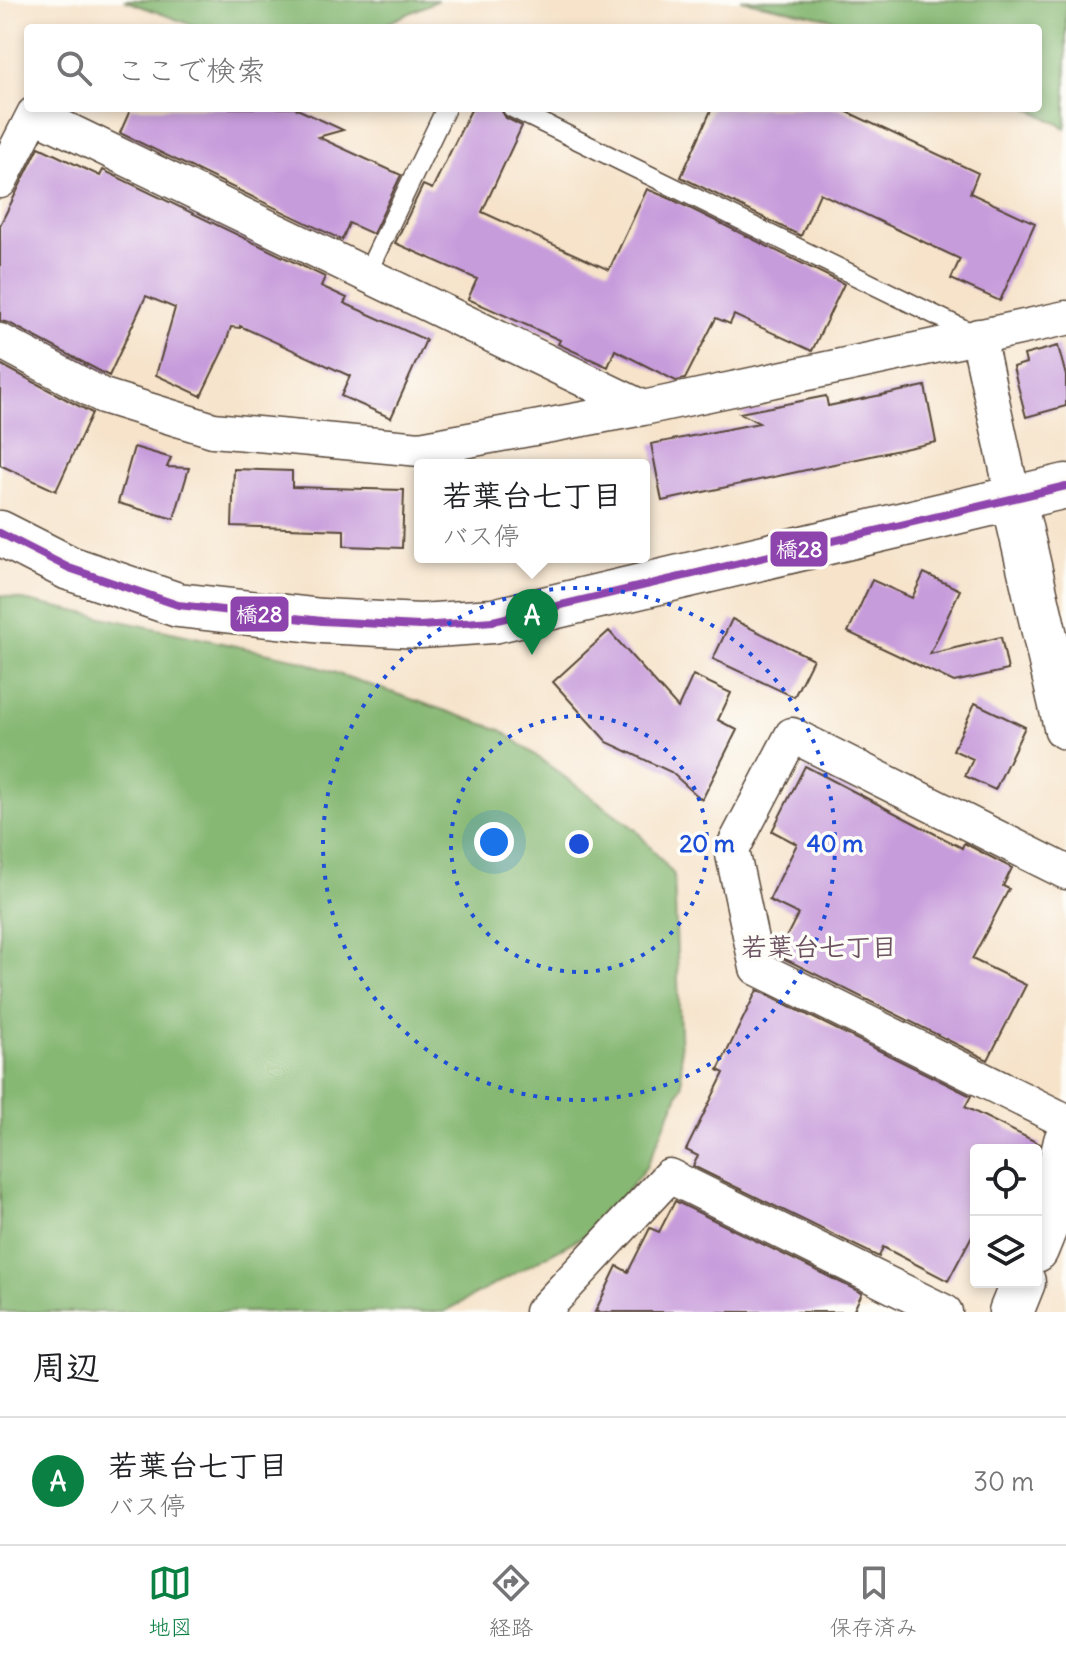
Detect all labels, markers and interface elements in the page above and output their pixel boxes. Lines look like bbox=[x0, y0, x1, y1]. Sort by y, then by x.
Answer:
search box bbox=[24, 24, 1042, 112]
icon: search bbox=[52, 46, 96, 90]
text: ここで検索 bbox=[116, 51, 266, 89]
popup bbox=[414, 459, 650, 563]
text: 若葉台七丁目 bbox=[442, 476, 622, 514]
text: バス停 bbox=[442, 519, 520, 552]
line badge: 橋28 bbox=[769, 530, 829, 568]
text: 橋28 bbox=[776, 535, 822, 563]
pin: A bbox=[506, 589, 558, 655]
line badge: 橋28 bbox=[229, 595, 290, 633]
text: 橋28 bbox=[236, 600, 282, 628]
your location bbox=[474, 822, 514, 862]
text: 20 m bbox=[679, 828, 735, 858]
text: 40 m bbox=[807, 828, 863, 858]
centre of rings bbox=[565, 830, 593, 858]
district label: 若葉台七丁目 bbox=[741, 930, 897, 963]
map controls bbox=[970, 1144, 1042, 1288]
button: locate bbox=[970, 1144, 1042, 1216]
button: layers bbox=[970, 1216, 1042, 1288]
text: 周辺 bbox=[32, 1345, 100, 1388]
text: 若葉台七丁目 bbox=[108, 1446, 288, 1484]
text: A bbox=[50, 1465, 66, 1498]
text: 30 m bbox=[973, 1465, 1034, 1498]
text: バス停 bbox=[108, 1489, 186, 1522]
tab: 地図 bbox=[148, 1561, 192, 1641]
tab: 経路 bbox=[489, 1561, 533, 1641]
tab: 保存済み bbox=[830, 1561, 918, 1641]

